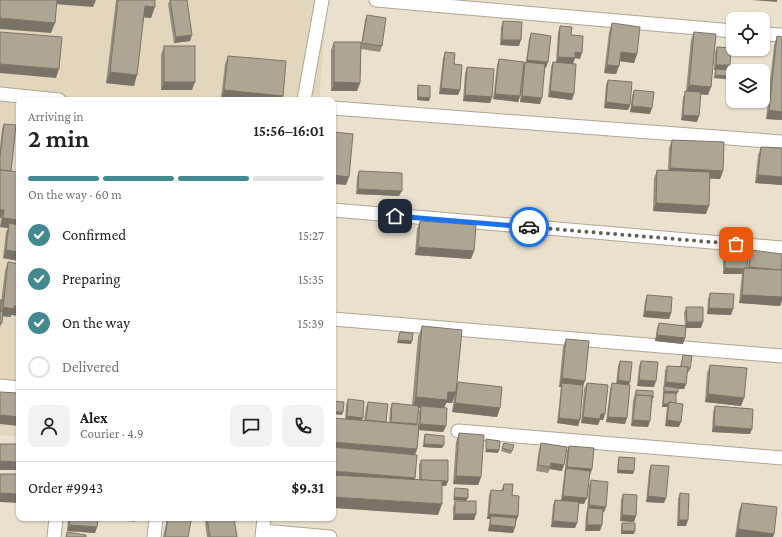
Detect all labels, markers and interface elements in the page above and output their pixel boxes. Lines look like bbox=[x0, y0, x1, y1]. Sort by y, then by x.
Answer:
map controls bbox=[726, 12, 770, 108]
button: locate bbox=[726, 12, 770, 56]
button: layers bbox=[726, 64, 770, 108]
text: Arriving in bbox=[28, 109, 84, 124]
text: 15:56–16:01 bbox=[253, 123, 324, 139]
text: 2 min bbox=[28, 124, 89, 153]
text: On the way · 60 m bbox=[28, 187, 122, 202]
pin bbox=[378, 199, 412, 233]
icon: home bbox=[384, 205, 406, 227]
courier bbox=[509, 207, 549, 247]
icon: car bbox=[518, 216, 540, 238]
icon: check bbox=[28, 224, 50, 246]
text: Confirmed bbox=[62, 227, 126, 243]
pin bbox=[719, 227, 753, 261]
text: 15:27 bbox=[299, 228, 324, 243]
icon: bag bbox=[725, 233, 747, 255]
icon: check bbox=[28, 268, 50, 290]
text: Preparing bbox=[62, 271, 121, 287]
text: 15:35 bbox=[298, 272, 324, 287]
icon: check bbox=[28, 312, 50, 334]
text: On the way bbox=[62, 315, 130, 331]
text: 15:39 bbox=[298, 316, 324, 331]
text: Delivered bbox=[62, 359, 119, 375]
button: person bbox=[28, 405, 70, 447]
button: chat bbox=[230, 405, 272, 447]
button: phone bbox=[282, 405, 324, 447]
text: Alex bbox=[80, 410, 108, 426]
text: Courier · 4.9 bbox=[80, 426, 144, 441]
text: Order #9943 bbox=[28, 480, 103, 496]
text: $9.31 bbox=[292, 480, 324, 496]

